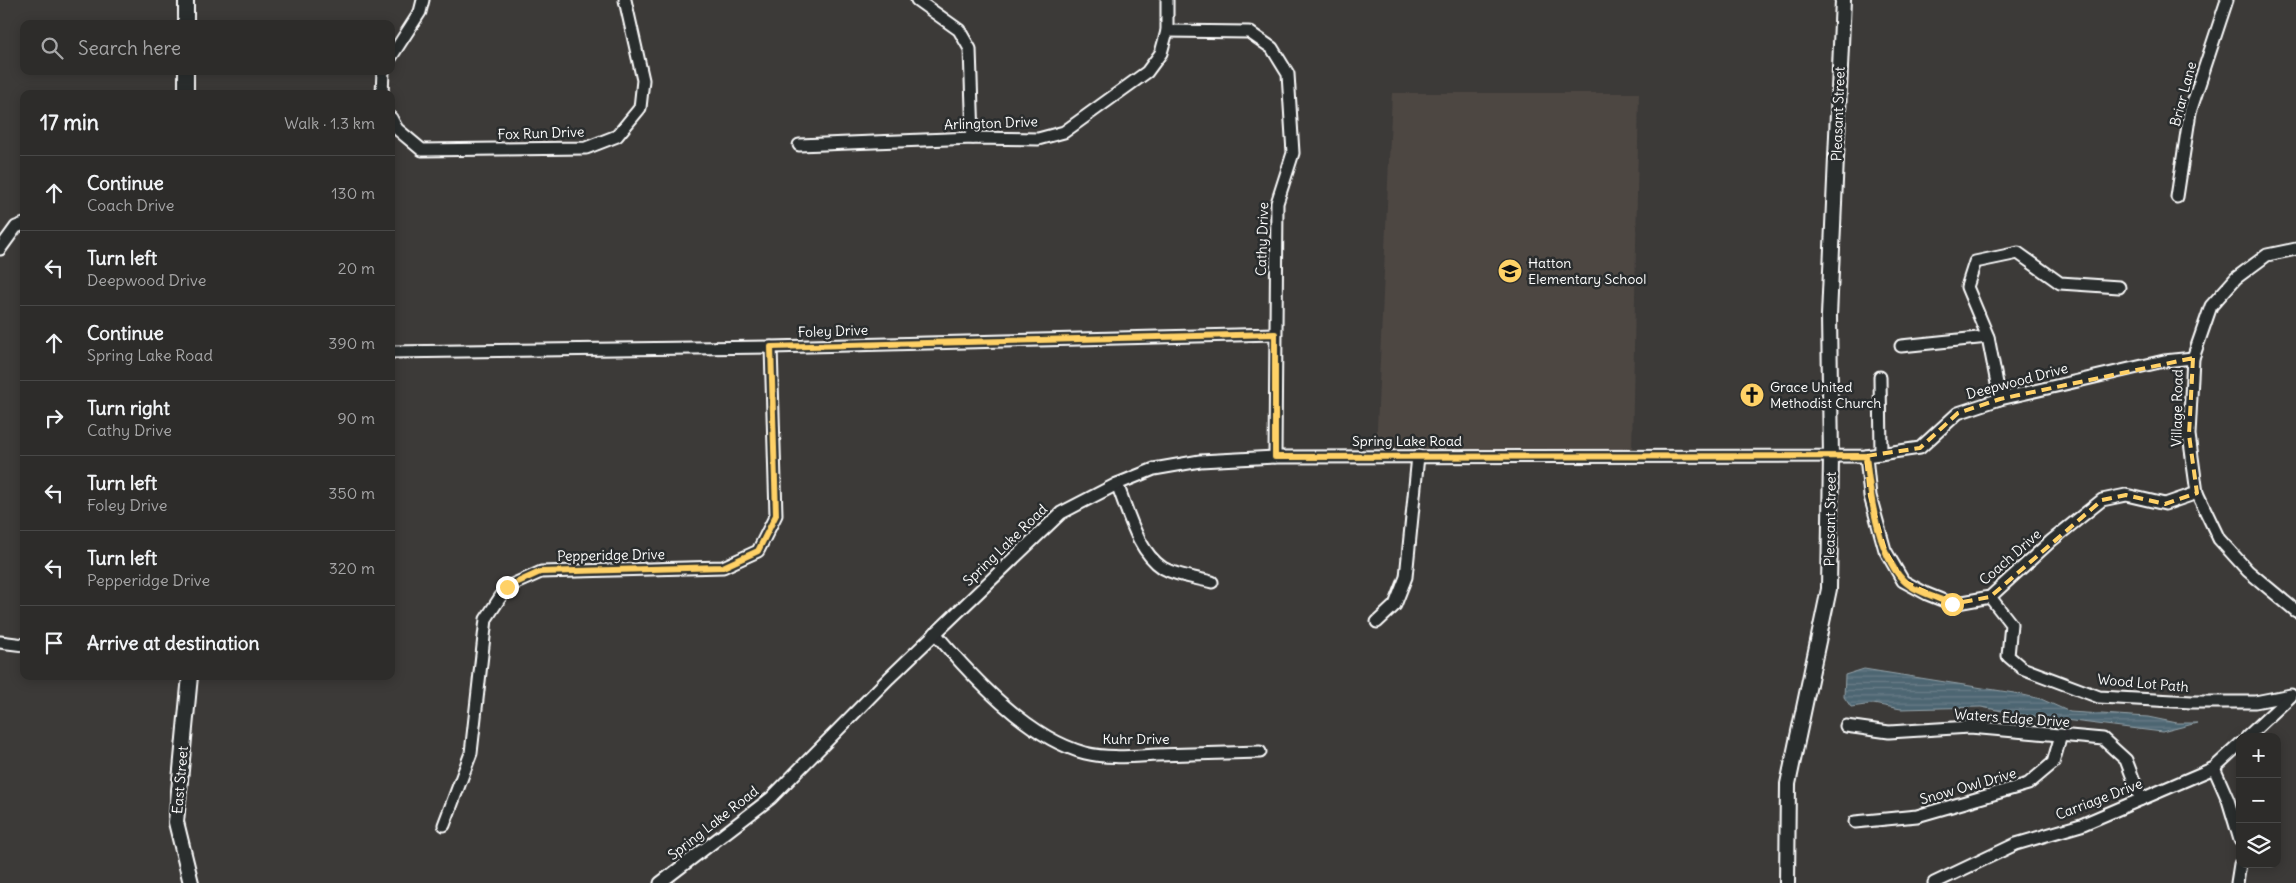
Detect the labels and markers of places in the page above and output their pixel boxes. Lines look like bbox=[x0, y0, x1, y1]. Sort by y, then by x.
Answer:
place label: Hatton Elementary School bbox=[1528, 254, 1646, 288]
school or university icon: Hatton Elementary School bbox=[1497, 258, 1523, 284]
place label: Grace United Methodist Church bbox=[1770, 378, 1881, 412]
church icon: Grace United Methodist Church bbox=[1739, 382, 1765, 408]

